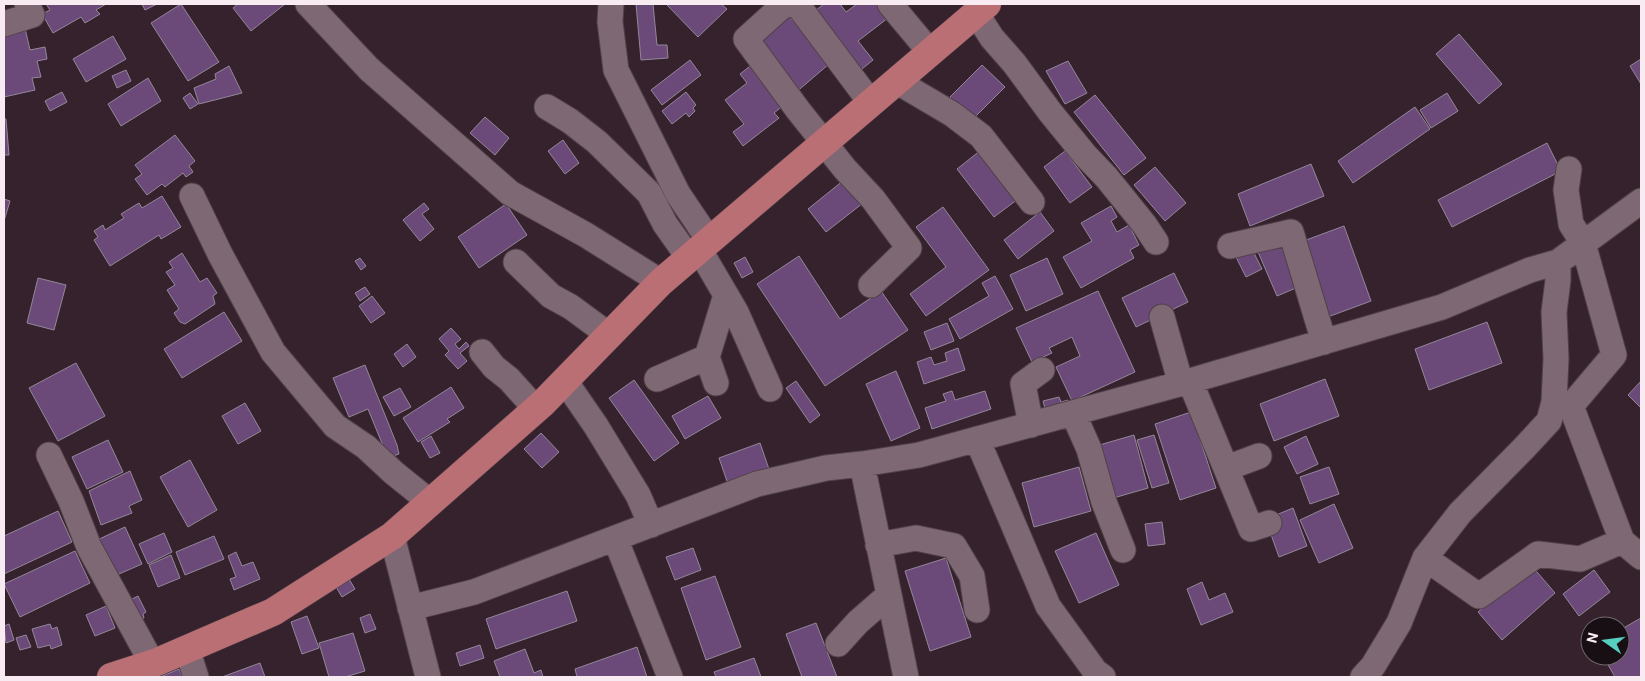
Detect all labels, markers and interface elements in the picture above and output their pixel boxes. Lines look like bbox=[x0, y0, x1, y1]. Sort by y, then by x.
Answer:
north arrow bbox=[1580, 616, 1630, 666]
text: N bbox=[1583, 631, 1601, 645]

